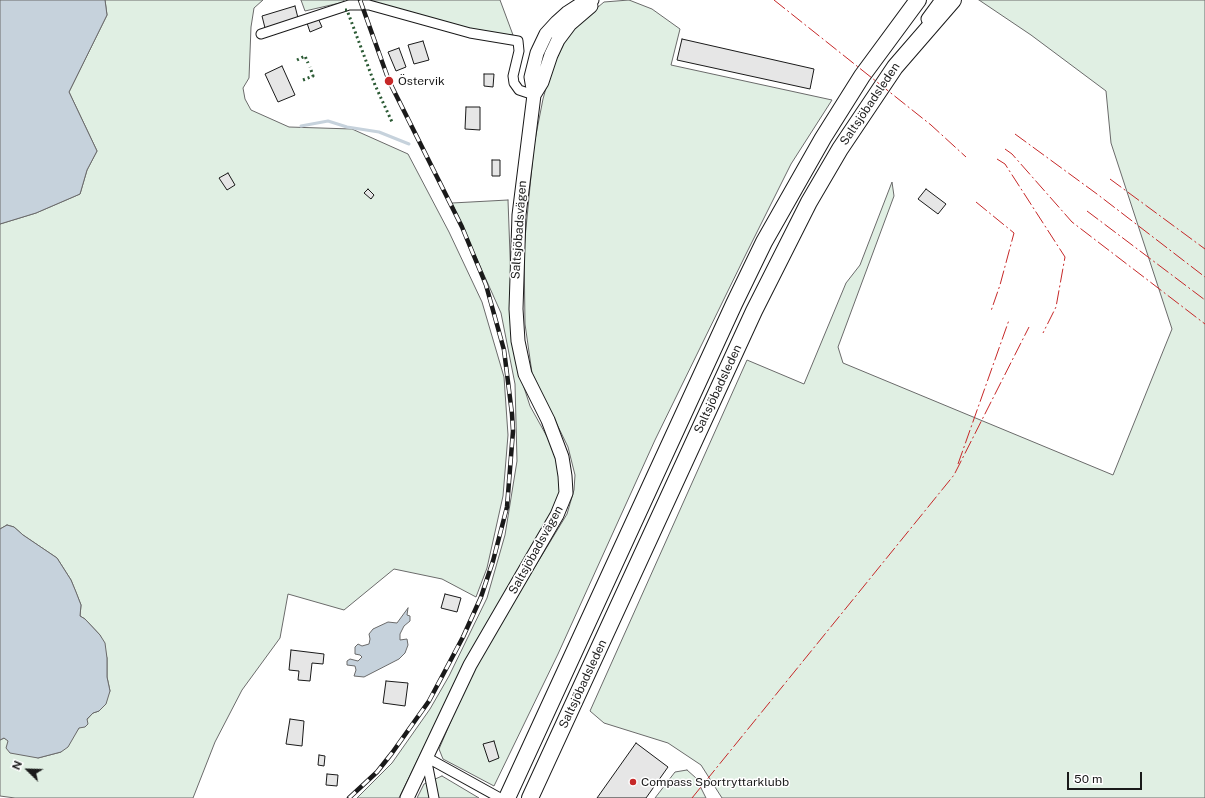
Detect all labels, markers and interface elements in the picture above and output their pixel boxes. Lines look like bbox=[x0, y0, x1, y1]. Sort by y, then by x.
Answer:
street label: Saltsjöbadsleden bbox=[837, 60, 903, 148]
place label: Östervik bbox=[398, 74, 445, 88]
marker: Östervik bbox=[383, 75, 395, 87]
street label: Saltsjöbadsvägen bbox=[508, 180, 530, 280]
street label: Saltsjöbadsleden bbox=[691, 342, 745, 436]
street label: Saltsjöbadsvägen bbox=[506, 503, 566, 597]
street label: Saltsjöbadsleden bbox=[556, 637, 610, 731]
north arrow bbox=[8, 750, 48, 790]
text: N bbox=[10, 759, 24, 772]
scale bar bbox=[1069, 764, 1144, 790]
text: 50 m bbox=[1074, 772, 1102, 786]
place label: Compass Sportryttarklubb bbox=[641, 775, 789, 789]
marker: Compass Sportryttarklubb bbox=[628, 777, 638, 787]

